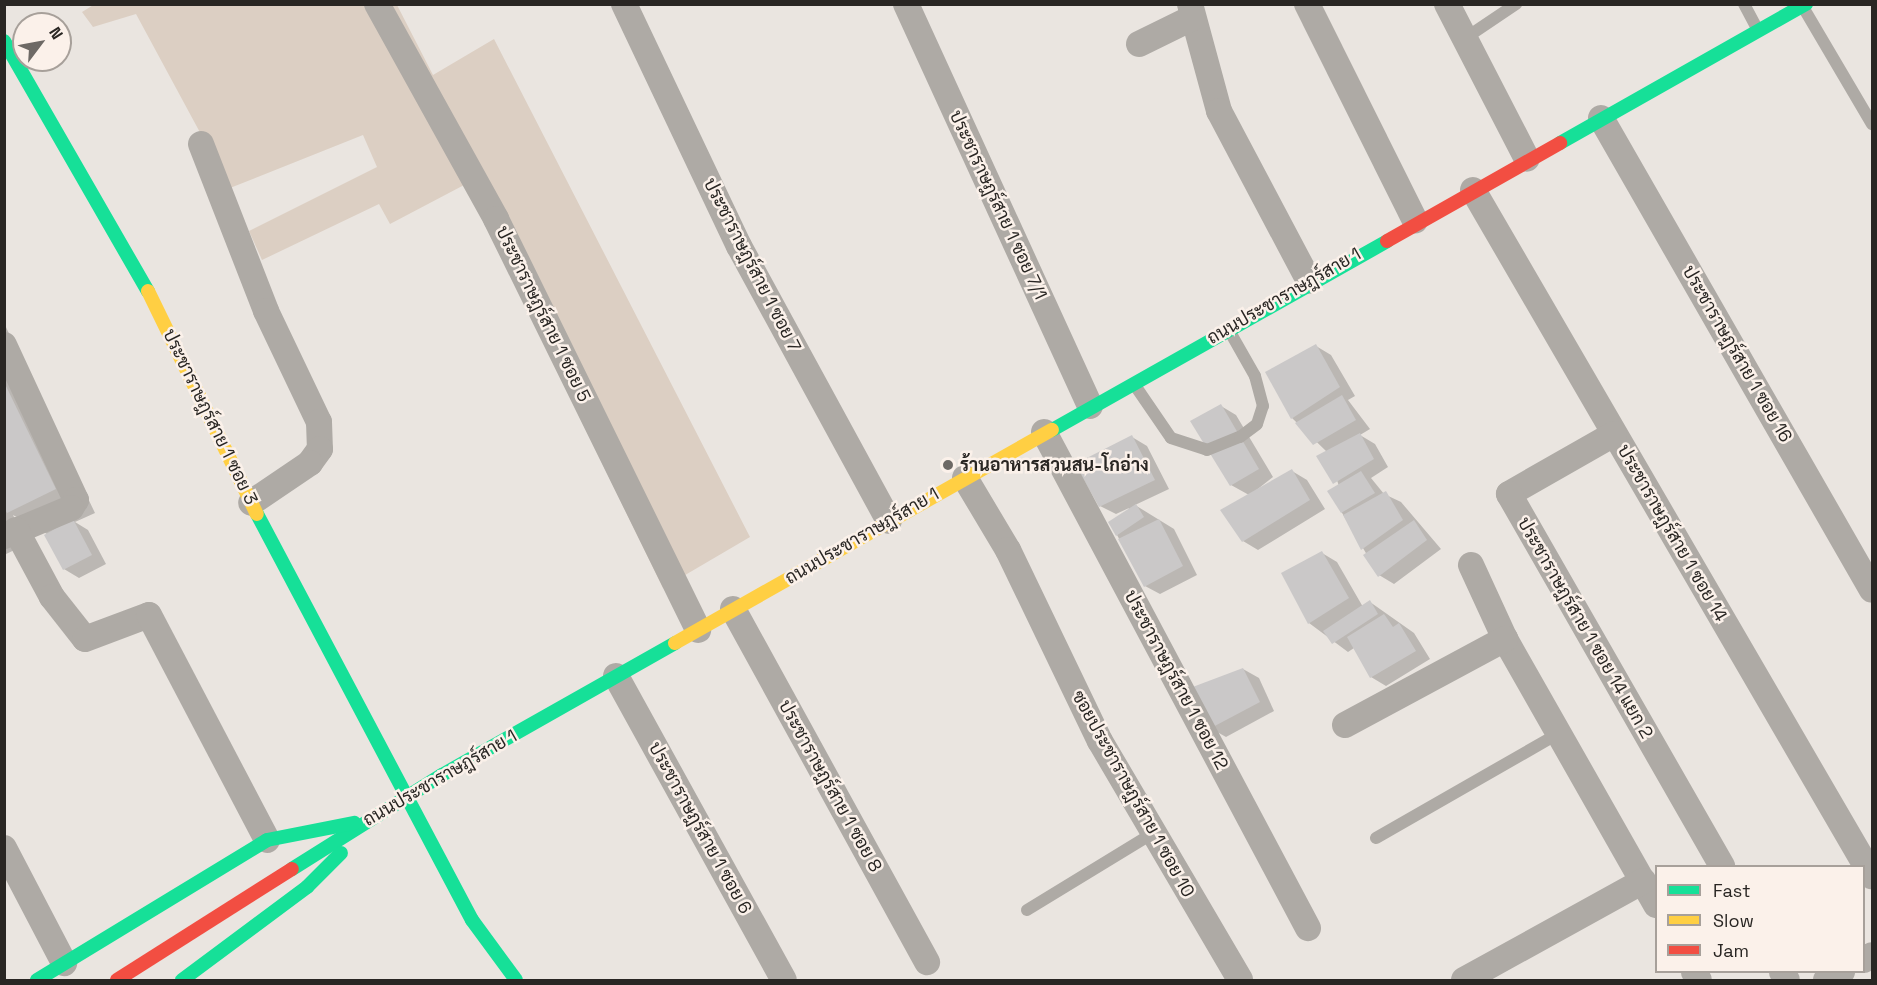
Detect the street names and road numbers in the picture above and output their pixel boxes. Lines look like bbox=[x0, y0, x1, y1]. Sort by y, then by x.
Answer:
street label: ประชาราษฎร์สาย 1 ซอย 7/1 bbox=[945, 107, 1051, 303]
street label: ประชาราษฎร์สาย 1 ซอย 7 bbox=[699, 175, 805, 355]
street label: ประชาราษฎร์สาย 1 ซอย 5 bbox=[491, 223, 595, 405]
street label: ถนนประชาราษฎร์สาย 1 bbox=[1203, 243, 1365, 349]
street label: ประชาราษฎร์สาย 1 ซอย 16 bbox=[1678, 262, 1796, 446]
street label: ประชาราษฎร์สาย 1 ซอย 3 bbox=[158, 326, 262, 508]
street label: ประชาราษฎร์สาย 1 ซอย 14 bbox=[1612, 441, 1732, 625]
street label: ถนนประชาราษฎร์สาย 1 bbox=[781, 483, 943, 589]
street label: ประชาราษฎร์สาย 1 ซอย 14 แยก 2 bbox=[1513, 514, 1657, 742]
street label: ประชาราษฎร์สาย 1 ซอย 12 bbox=[1119, 587, 1233, 773]
street label: ซอยประชาราษฎร์สาย 1 ซอย 10 bbox=[1067, 687, 1199, 901]
street label: ประชาราษฎร์สาย 1 ซอย 8 bbox=[774, 696, 886, 876]
street label: ถนนประชาราษฎร์สาย 1 bbox=[359, 725, 521, 831]
street label: ประชาราษฎร์สาย 1 ซอย 6 bbox=[644, 738, 756, 918]

